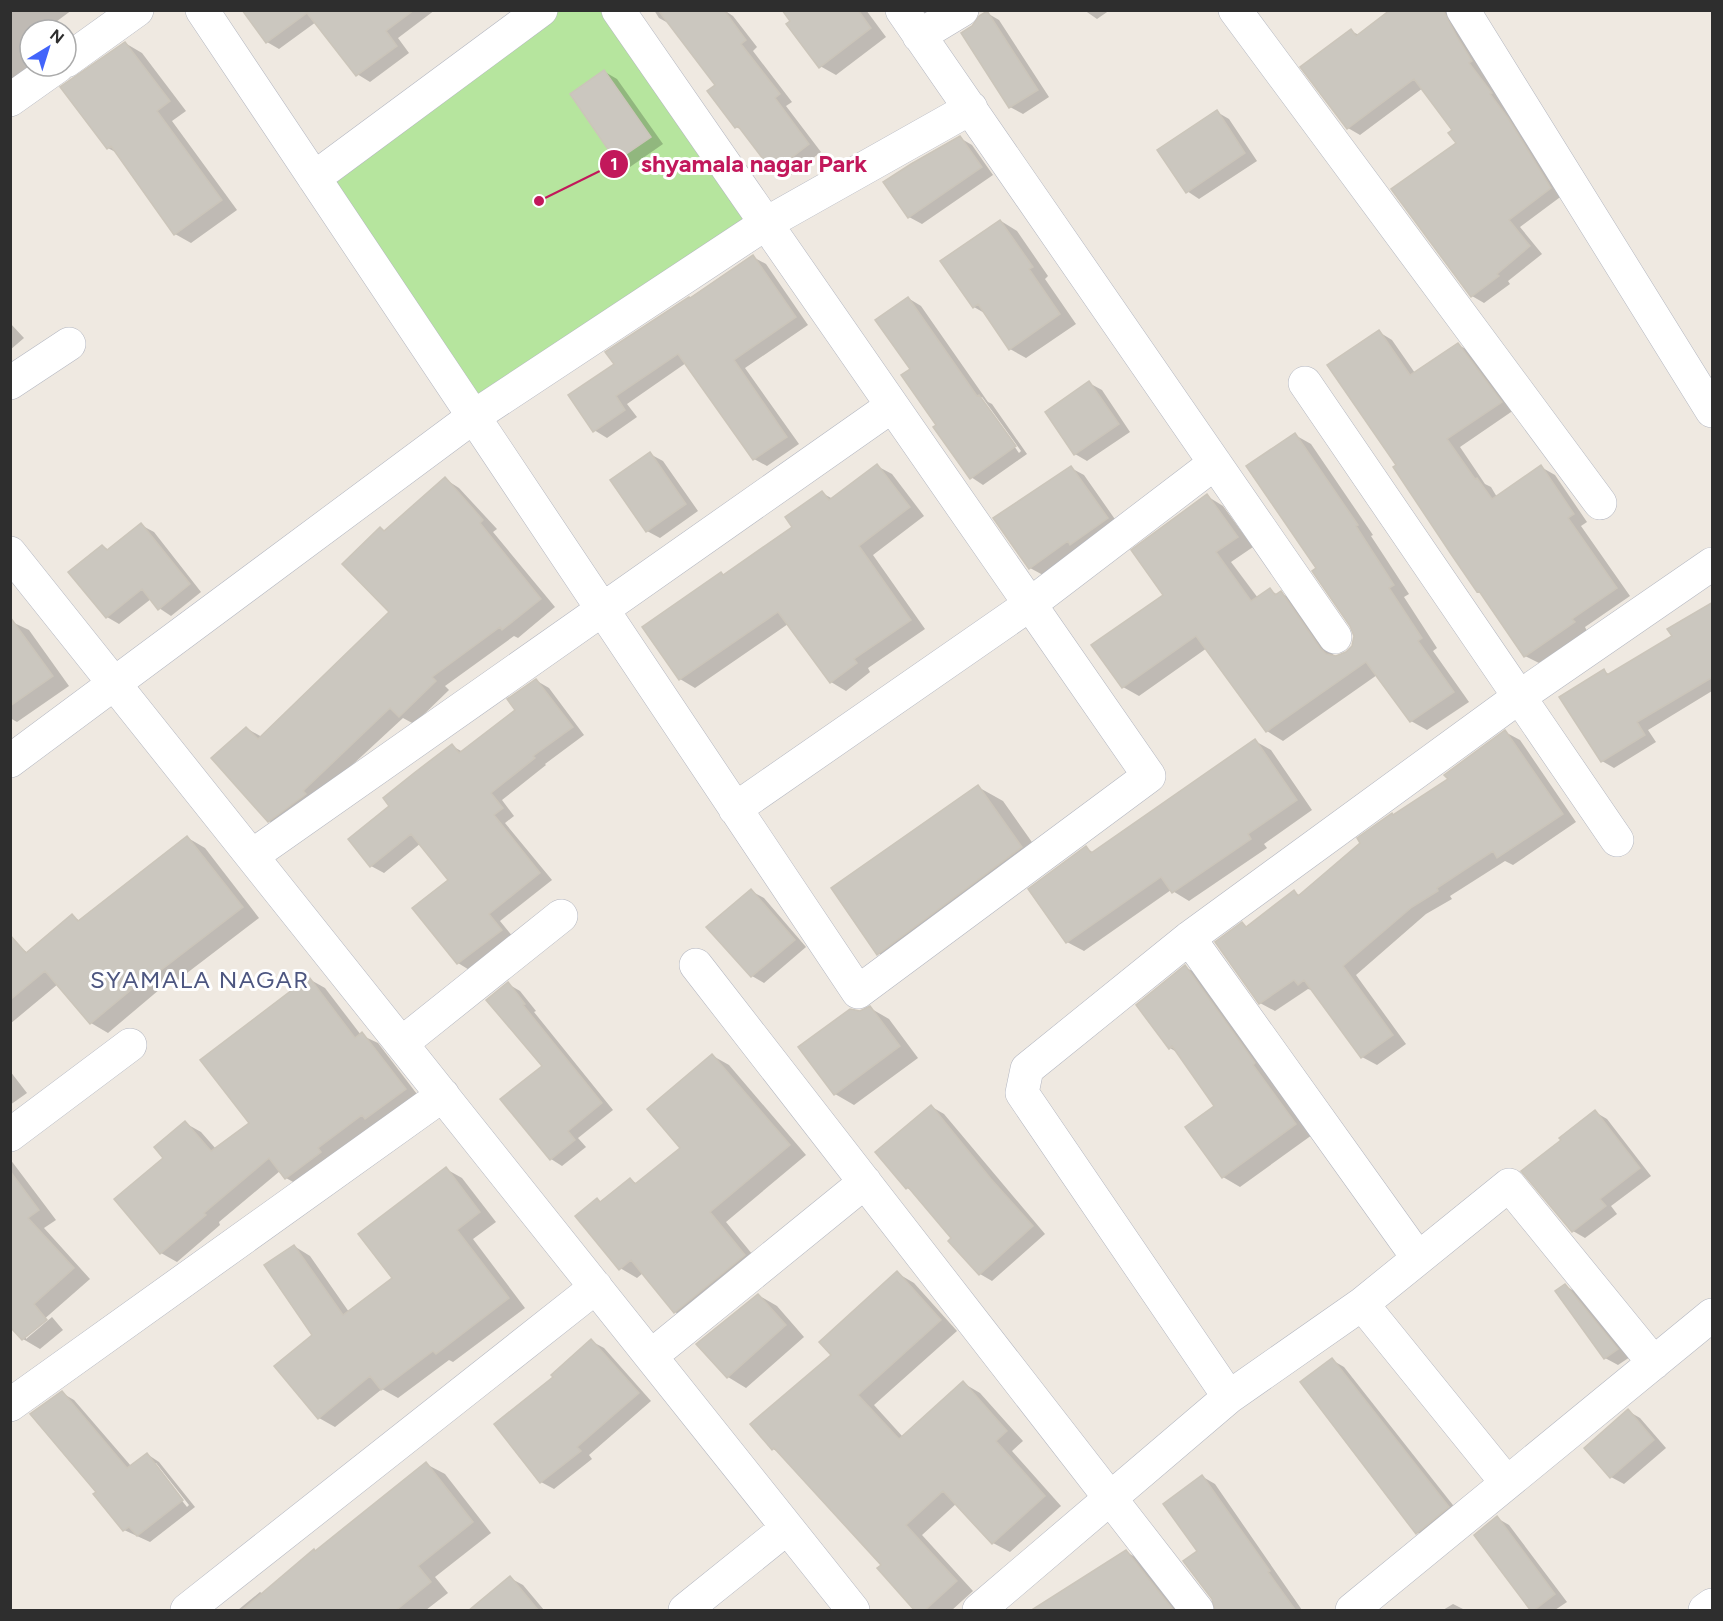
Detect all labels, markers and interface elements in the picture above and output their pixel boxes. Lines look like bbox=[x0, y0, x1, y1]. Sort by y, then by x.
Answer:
north arrow bbox=[18, 18, 78, 78]
text: N bbox=[46, 25, 68, 48]
callout: shyamala nagar Park bbox=[599, 143, 879, 185]
text: shyamala nagar Park bbox=[641, 149, 867, 178]
text: 1 bbox=[610, 153, 618, 175]
district label: SYAMALA NAGAR bbox=[90, 965, 310, 994]

